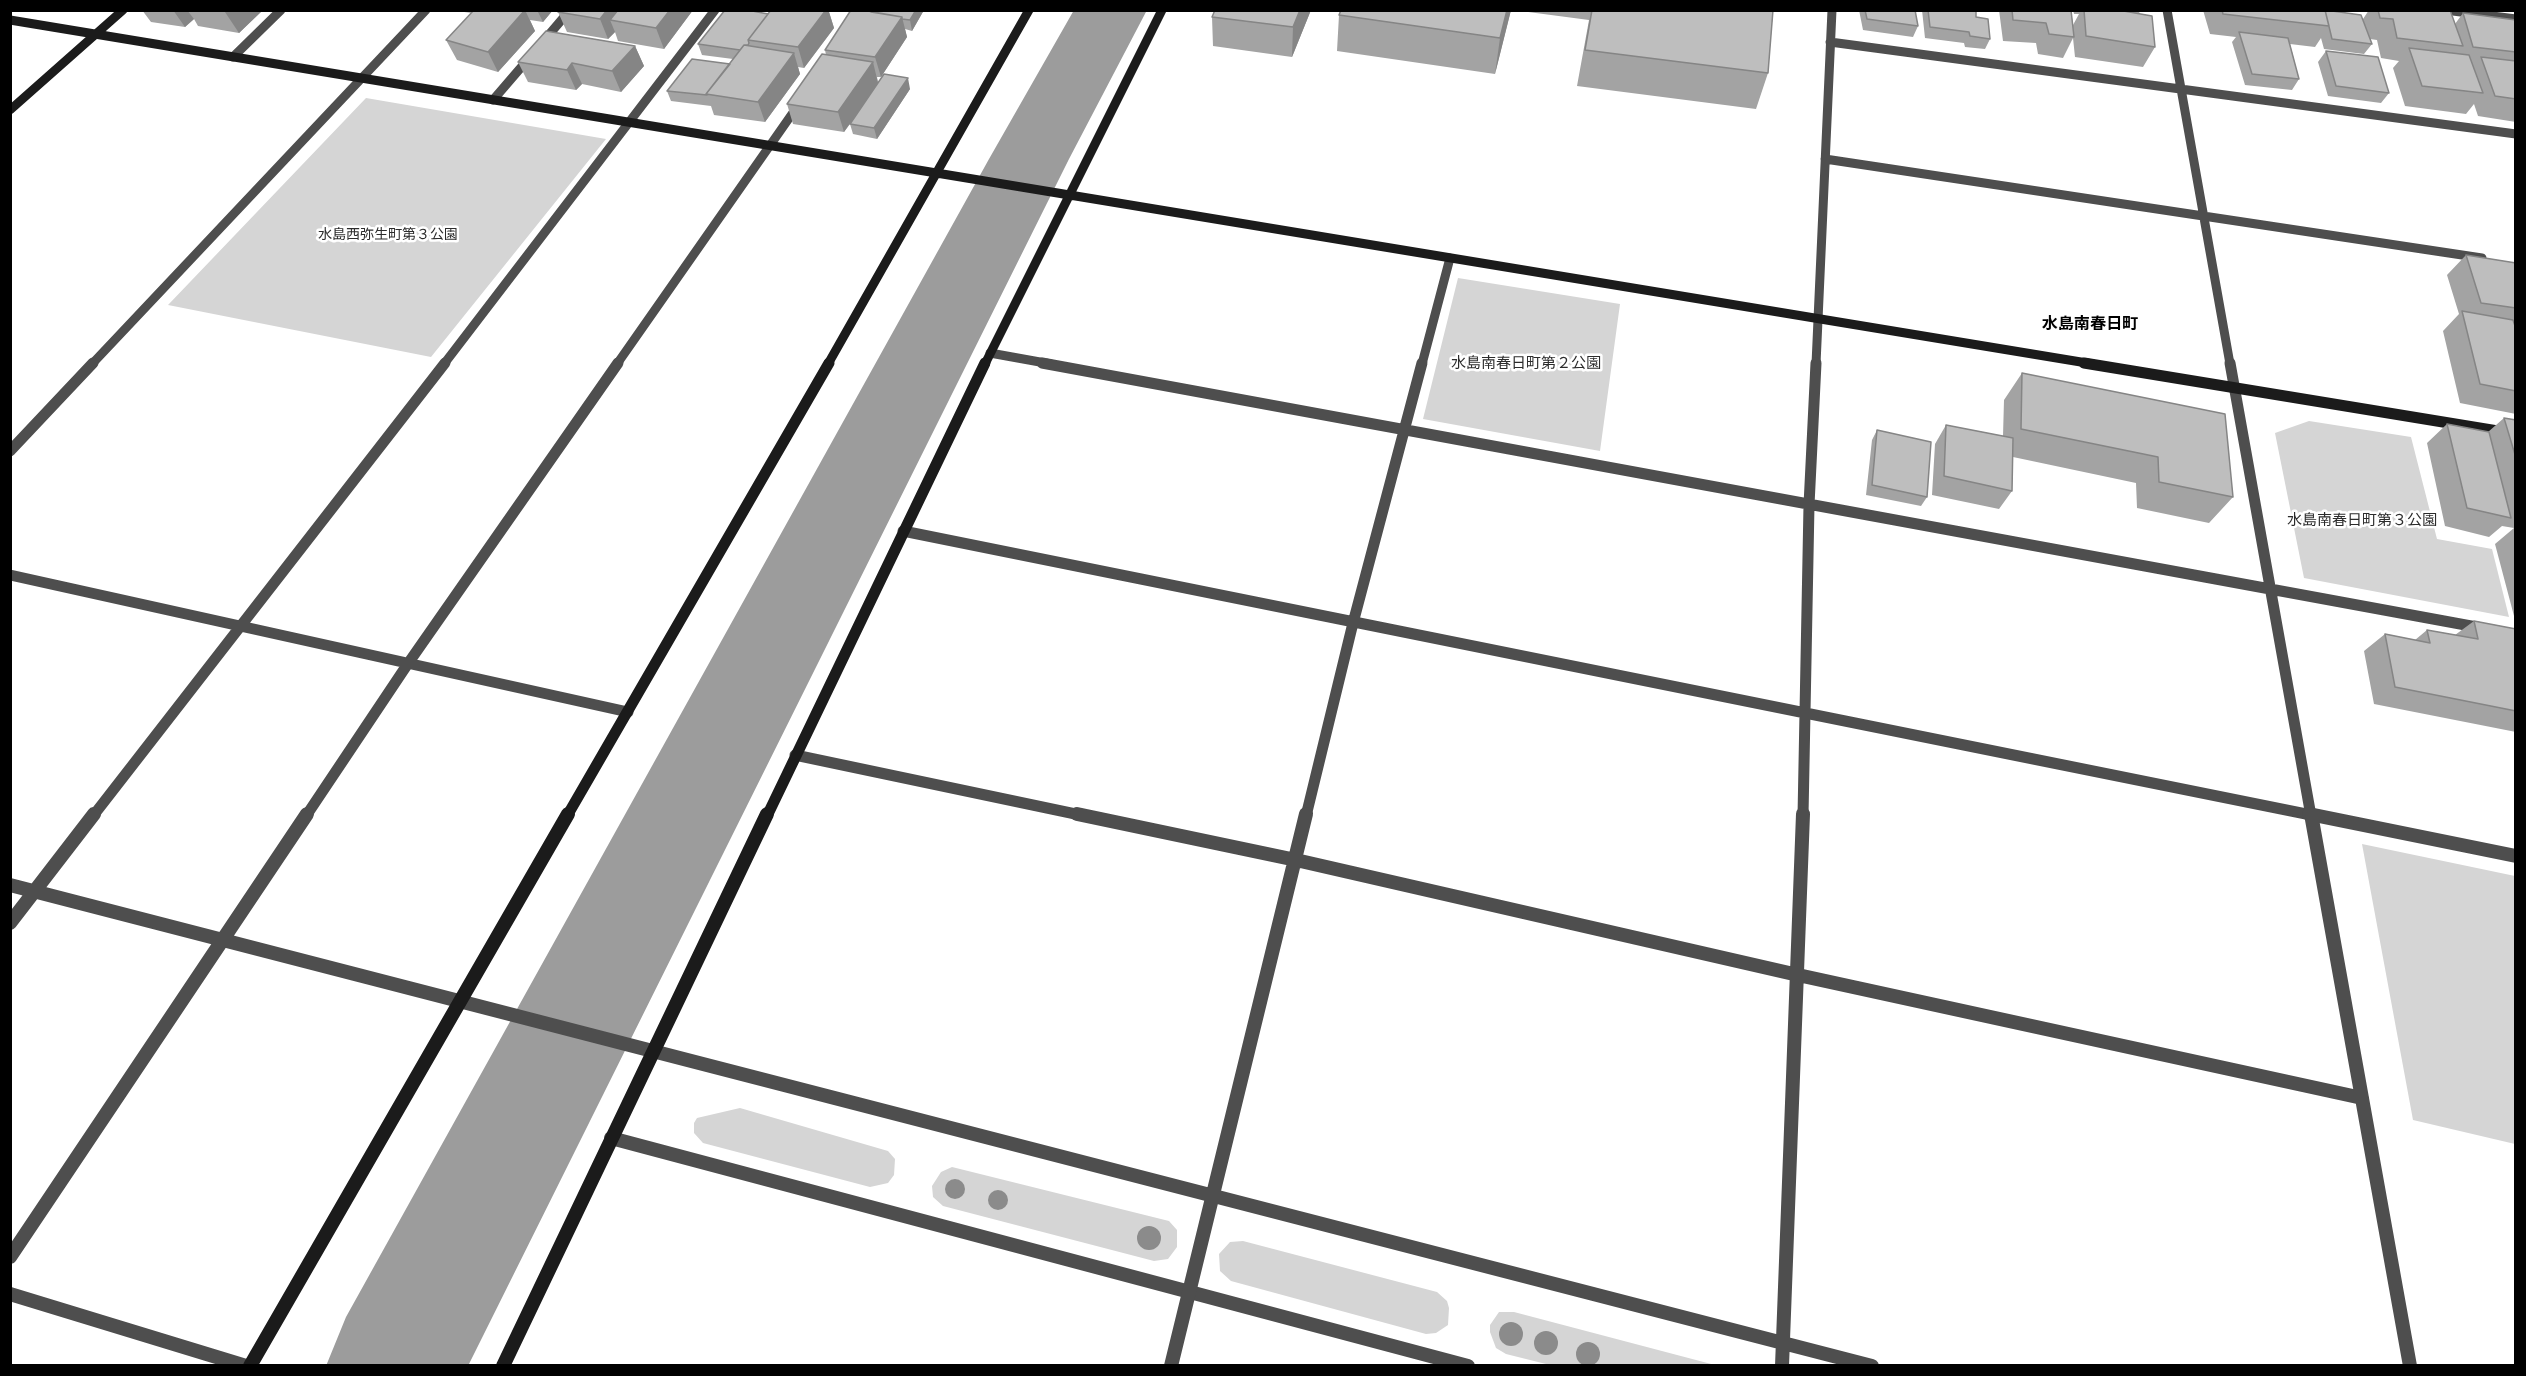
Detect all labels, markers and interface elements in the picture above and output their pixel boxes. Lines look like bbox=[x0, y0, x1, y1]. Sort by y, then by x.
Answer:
park label: 水島西弥生町第３公園 bbox=[318, 227, 458, 243]
district label: 水島南春日町 bbox=[2042, 314, 2138, 334]
park label: 水島南春日町第２公園 bbox=[1451, 354, 1601, 372]
park label: 水島南春日町第３公園 bbox=[2287, 511, 2437, 529]

